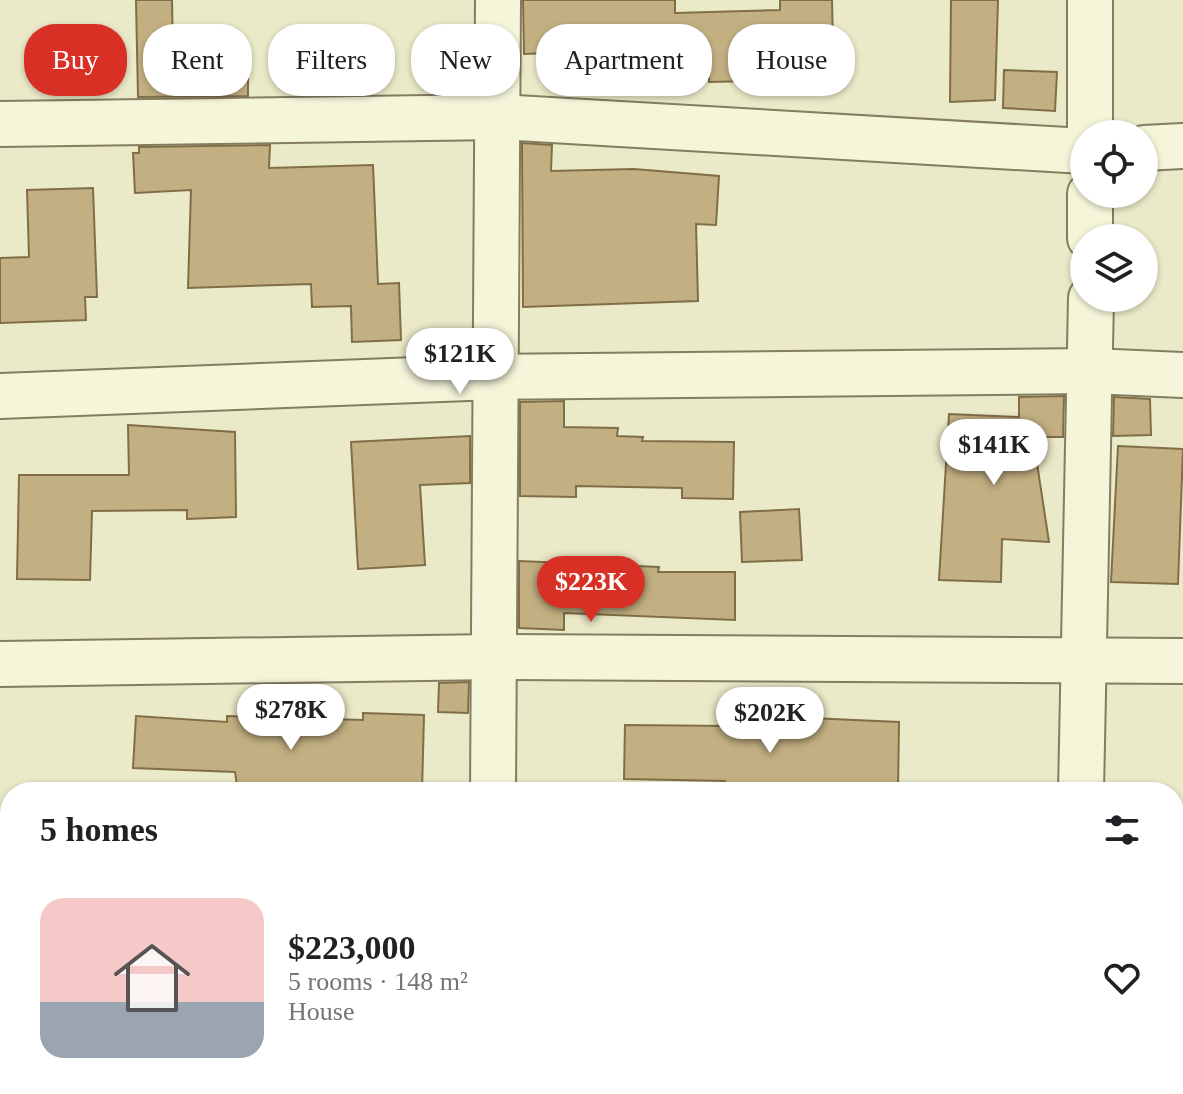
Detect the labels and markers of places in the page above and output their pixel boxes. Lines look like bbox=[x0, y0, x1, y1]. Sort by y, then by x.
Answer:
pin: $121K bbox=[404, 328, 516, 396]
pin: $141K bbox=[938, 419, 1050, 487]
pin: $223K bbox=[535, 556, 647, 624]
pin: $278K bbox=[235, 684, 347, 752]
pin: $202K bbox=[714, 687, 826, 755]

